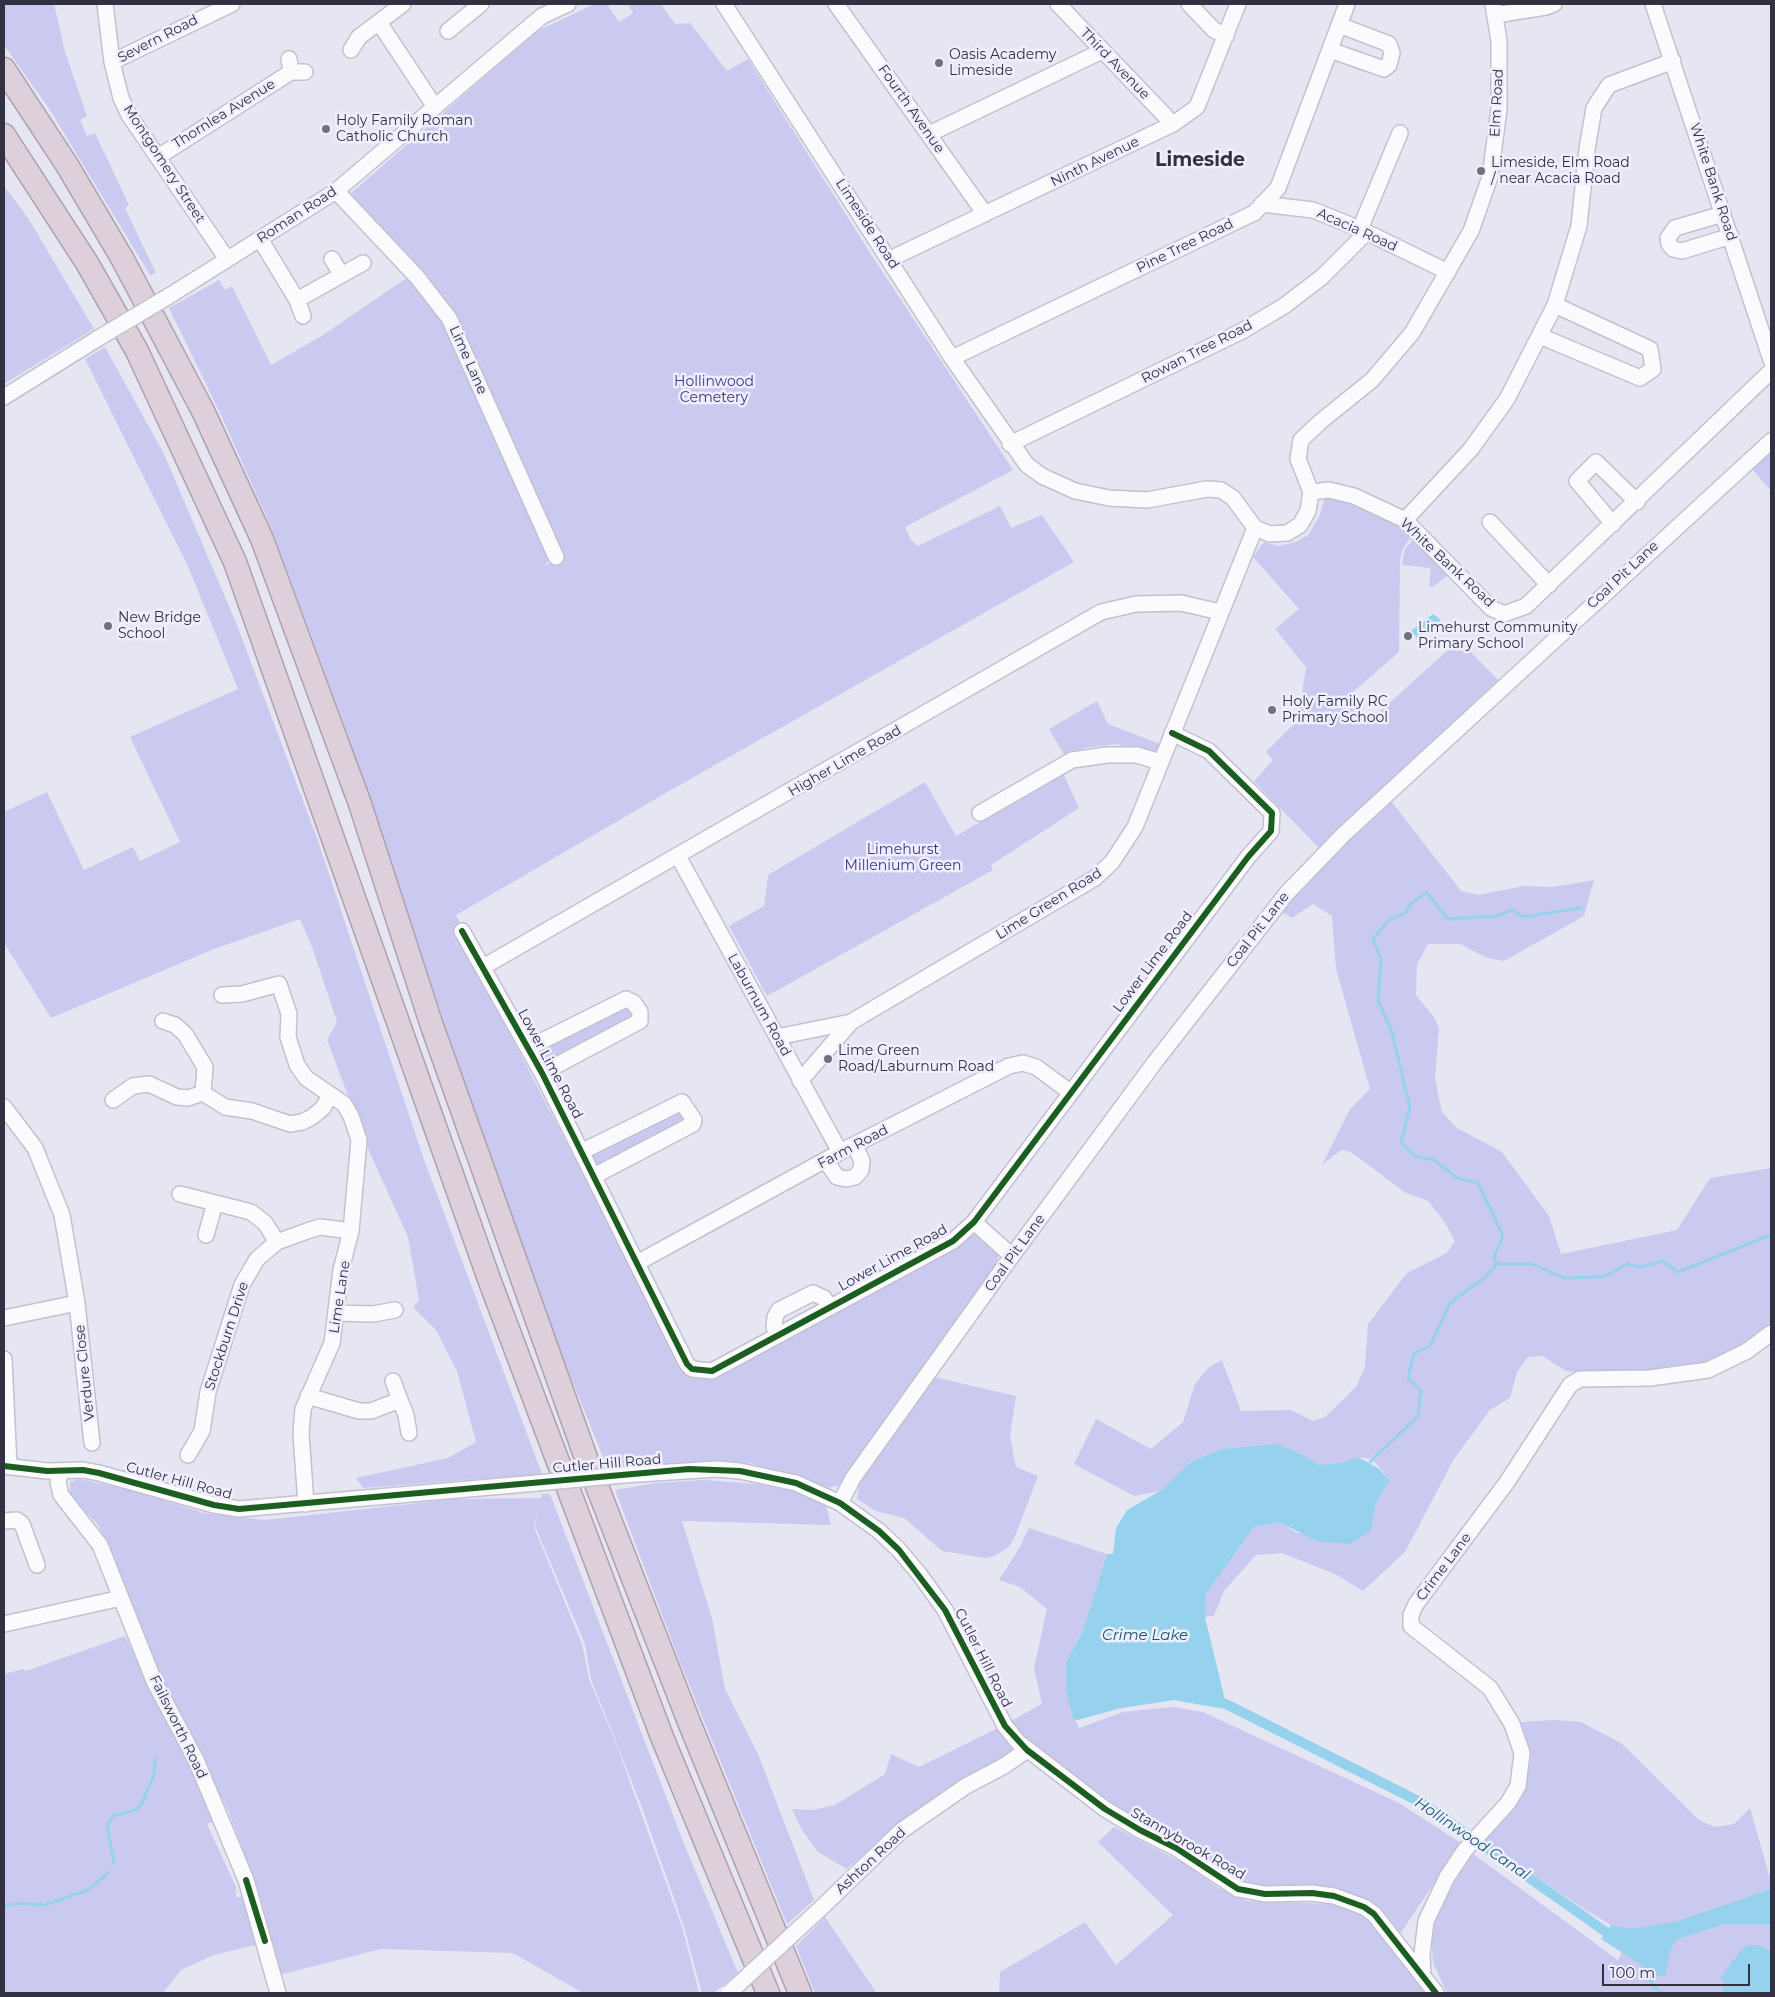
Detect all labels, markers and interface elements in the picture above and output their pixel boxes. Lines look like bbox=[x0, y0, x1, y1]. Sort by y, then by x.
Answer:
street label: Severn Road bbox=[115, 12, 201, 66]
street label: Third Avenue bbox=[1077, 25, 1153, 103]
place label: Oasis Academy Limeside bbox=[949, 47, 1056, 80]
marker: Oasis Academy Limeside bbox=[933, 57, 945, 69]
street label: Fourth Avenue bbox=[874, 61, 948, 157]
street label: Elm Road bbox=[1487, 68, 1507, 138]
street label: Thornlea Avenue bbox=[170, 76, 278, 152]
street label: Montgomery Street bbox=[119, 102, 209, 226]
place label: Holy Family Roman Catholic Church bbox=[336, 113, 473, 146]
street label: White Bank Road bbox=[1686, 121, 1740, 243]
marker: Holy Family Roman Catholic Church bbox=[320, 123, 332, 135]
street label: Ninth Avenue bbox=[1048, 133, 1142, 191]
district label: Limeside bbox=[1155, 149, 1245, 171]
place label: Limeside, Elm Road / near Acacia Road bbox=[1491, 155, 1630, 188]
marker: Limeside, Elm Road / near Acacia Road bbox=[1475, 165, 1487, 177]
street label: Limeside Road bbox=[832, 176, 902, 272]
street label: Roman Road bbox=[254, 183, 340, 247]
street label: Acacia Road bbox=[1314, 205, 1400, 255]
street label: Pine Tree Road bbox=[1134, 215, 1236, 277]
street label: Rowan Tree Road bbox=[1139, 317, 1255, 387]
street label: Lime Lane bbox=[445, 323, 491, 397]
park label: Hollinwood Cemetery bbox=[674, 374, 754, 407]
street label: White Bank Road bbox=[1396, 515, 1498, 611]
street label: Coal Pit Lane bbox=[1584, 538, 1662, 612]
place label: New Bridge School bbox=[118, 610, 201, 642]
marker: New Bridge School bbox=[102, 620, 114, 632]
place label: Limehurst Community Primary School bbox=[1418, 620, 1577, 652]
marker: Limehurst Community Primary School bbox=[1402, 630, 1414, 642]
place label: Holy Family RC Primary School bbox=[1282, 694, 1388, 726]
marker: Holy Family RC Primary School bbox=[1266, 704, 1278, 716]
street label: Higher Lime Road bbox=[786, 722, 904, 800]
park label: Limehurst Millenium Green bbox=[845, 842, 961, 874]
street label: Lime Green Road bbox=[993, 865, 1105, 943]
street label: Coal Pit Lane bbox=[1223, 889, 1293, 971]
street label: Lower Lime Road bbox=[1110, 908, 1196, 1016]
street label: Laburnum Road bbox=[724, 951, 794, 1059]
street label: Lower Lime Road bbox=[514, 1006, 586, 1122]
place label: Lime Green Road/Laburnum Road bbox=[838, 1043, 994, 1076]
marker: Lime Green Road/Laburnum Road bbox=[822, 1053, 834, 1065]
street label: Farm Road bbox=[815, 1121, 891, 1173]
street label: Coal Pit Lane bbox=[981, 1211, 1049, 1295]
street label: Lower Lime Road bbox=[836, 1221, 950, 1295]
street label: Lime Lane bbox=[326, 1259, 354, 1335]
street label: Stockburn Drive bbox=[202, 1280, 252, 1392]
street label: Verdure Close bbox=[72, 1324, 98, 1422]
street label: Cutler Hill Road bbox=[552, 1451, 662, 1477]
street label: Cutler Hill Road bbox=[124, 1459, 234, 1503]
street label: Crime Lane bbox=[1413, 1530, 1475, 1604]
street label: Cutler Hill Road bbox=[951, 1606, 1015, 1710]
water label: Crime Lake bbox=[1102, 1627, 1188, 1645]
street label: Failsworth Road bbox=[146, 1672, 210, 1782]
water label: Hollinwood Canal bbox=[1411, 1794, 1533, 1884]
street label: Stannybrook Road bbox=[1128, 1804, 1248, 1884]
street label: Ashton Road bbox=[832, 1824, 910, 1898]
scale bar bbox=[1605, 1954, 1752, 1986]
text: 100 m bbox=[1610, 1963, 1655, 1982]

